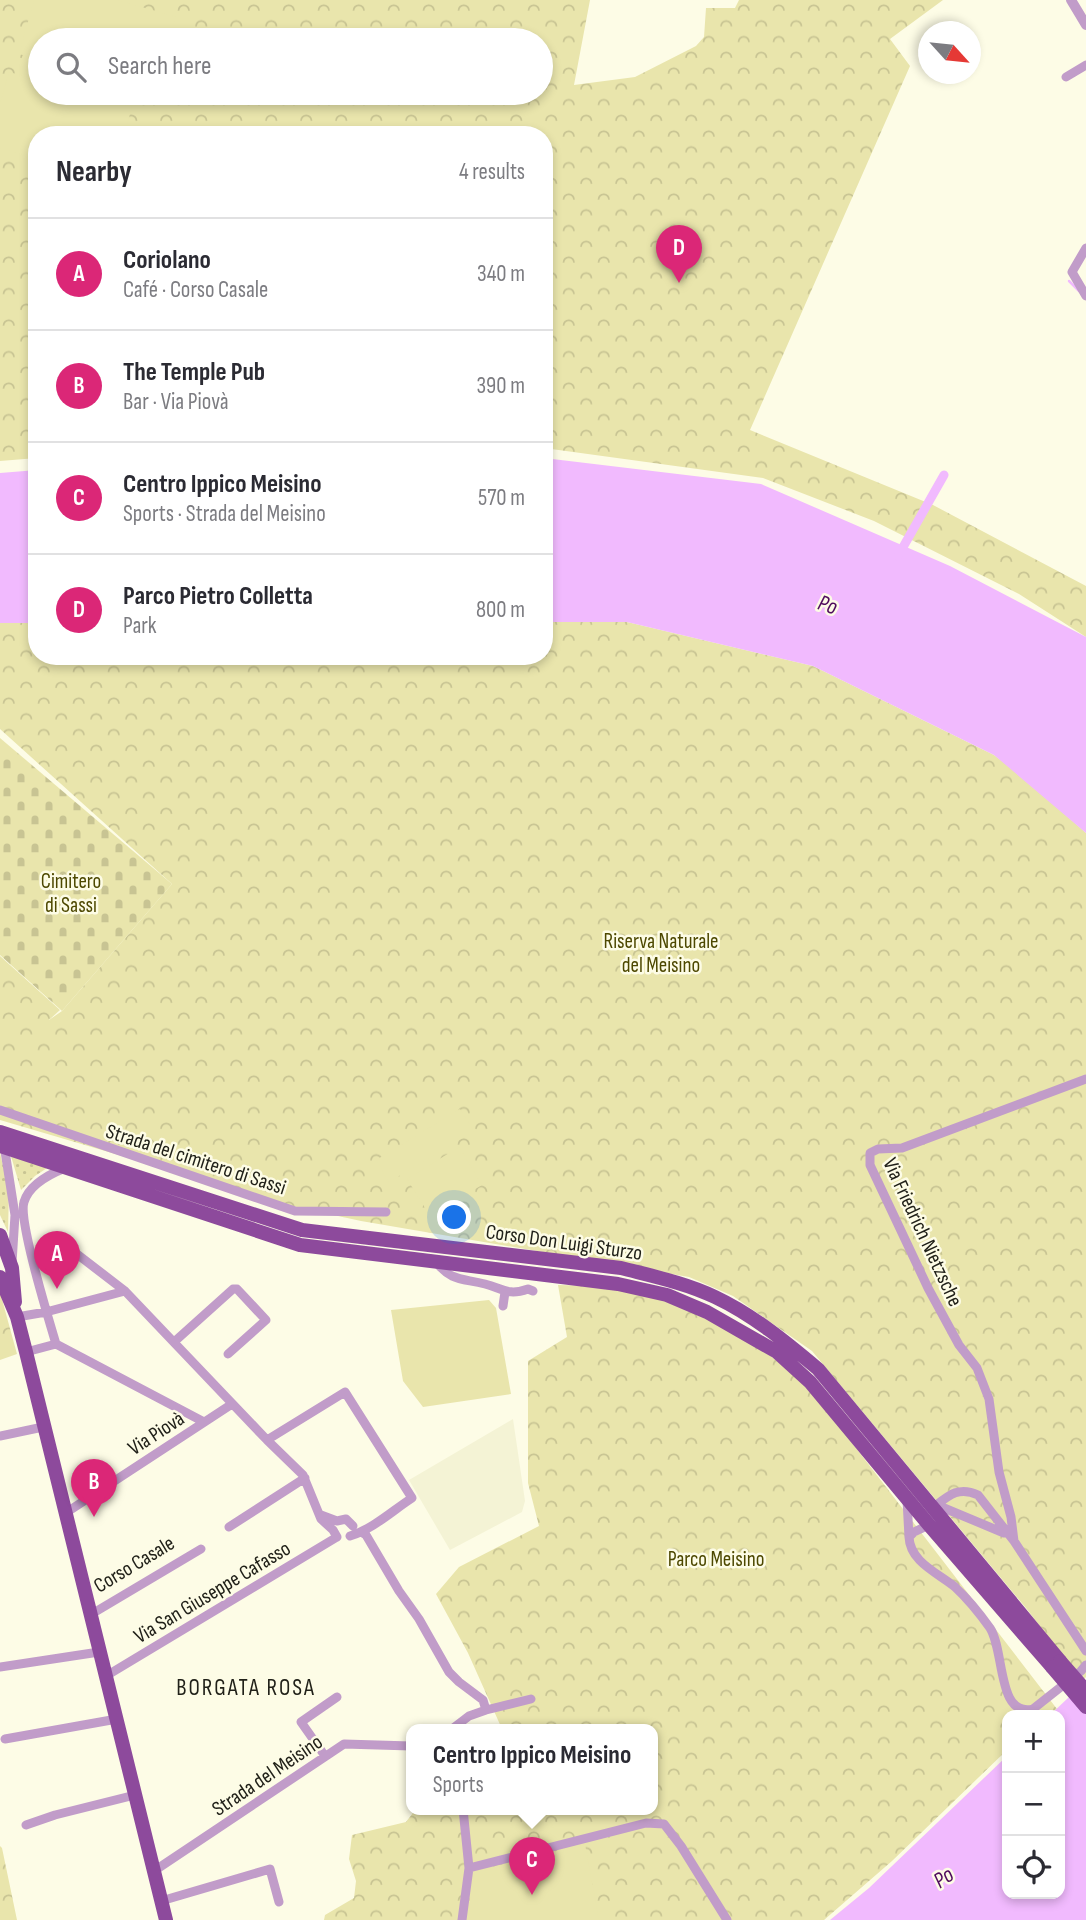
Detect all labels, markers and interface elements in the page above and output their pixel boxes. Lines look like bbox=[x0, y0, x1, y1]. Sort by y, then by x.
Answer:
north arrow bbox=[918, 21, 981, 84]
search box bbox=[28, 28, 553, 105]
icon: search bbox=[52, 48, 90, 86]
text: Search here bbox=[108, 51, 211, 82]
text: Nearby bbox=[56, 154, 132, 190]
text: 4 results bbox=[459, 158, 525, 186]
pin: D bbox=[656, 225, 702, 283]
text: Coriolano bbox=[123, 245, 211, 276]
text: A bbox=[74, 260, 84, 288]
text: 340 m bbox=[477, 260, 525, 288]
text: Café · Corso Casale bbox=[123, 276, 268, 304]
text: The Temple Pub bbox=[123, 357, 265, 388]
text: B bbox=[74, 372, 84, 400]
text: 390 m bbox=[476, 372, 525, 400]
text: Bar · Via Piovà bbox=[123, 388, 229, 416]
text: Centro Ippico Meisino bbox=[123, 469, 322, 500]
text: C bbox=[73, 484, 85, 512]
text: 570 m bbox=[478, 484, 525, 512]
text: Sports · Strada del Meisino bbox=[123, 500, 326, 528]
text: Parco Pietro Colletta bbox=[123, 581, 313, 612]
water label: Po bbox=[814, 589, 842, 621]
text: D bbox=[73, 596, 85, 624]
text: 800 m bbox=[476, 596, 525, 624]
text: Park bbox=[123, 612, 157, 640]
park label: Cimitero di Sassi bbox=[41, 869, 101, 918]
park label: Riserva Naturale del Meisino bbox=[603, 929, 719, 978]
street label: Strada del cimitero di Sassi bbox=[103, 1119, 289, 1200]
street label: Via Friedrich Nietzsche bbox=[877, 1154, 968, 1310]
your location bbox=[437, 1200, 471, 1234]
street label: Corso Don Luigi Sturzo bbox=[484, 1219, 644, 1266]
pin: A bbox=[34, 1231, 80, 1289]
street label: Via Piovà bbox=[123, 1406, 189, 1461]
pin: B bbox=[71, 1459, 117, 1517]
street label: Corso Casale bbox=[89, 1531, 179, 1598]
street label: Via San Giuseppe Cafasso bbox=[130, 1536, 295, 1649]
park label: Parco Meisino bbox=[668, 1547, 764, 1572]
district label: BORGATA ROSA bbox=[176, 1674, 316, 1702]
map controls bbox=[1002, 1710, 1065, 1899]
button: + bbox=[1002, 1710, 1065, 1773]
popup bbox=[406, 1724, 658, 1815]
street label: Strada del Meisino bbox=[207, 1729, 327, 1822]
text: Centro Ippico Meisino bbox=[433, 1740, 631, 1771]
text: Sports bbox=[433, 1771, 484, 1799]
button: − bbox=[1002, 1773, 1065, 1836]
button: locate bbox=[1002, 1836, 1065, 1899]
pin: C bbox=[509, 1837, 555, 1895]
water label: Po bbox=[928, 1861, 960, 1895]

